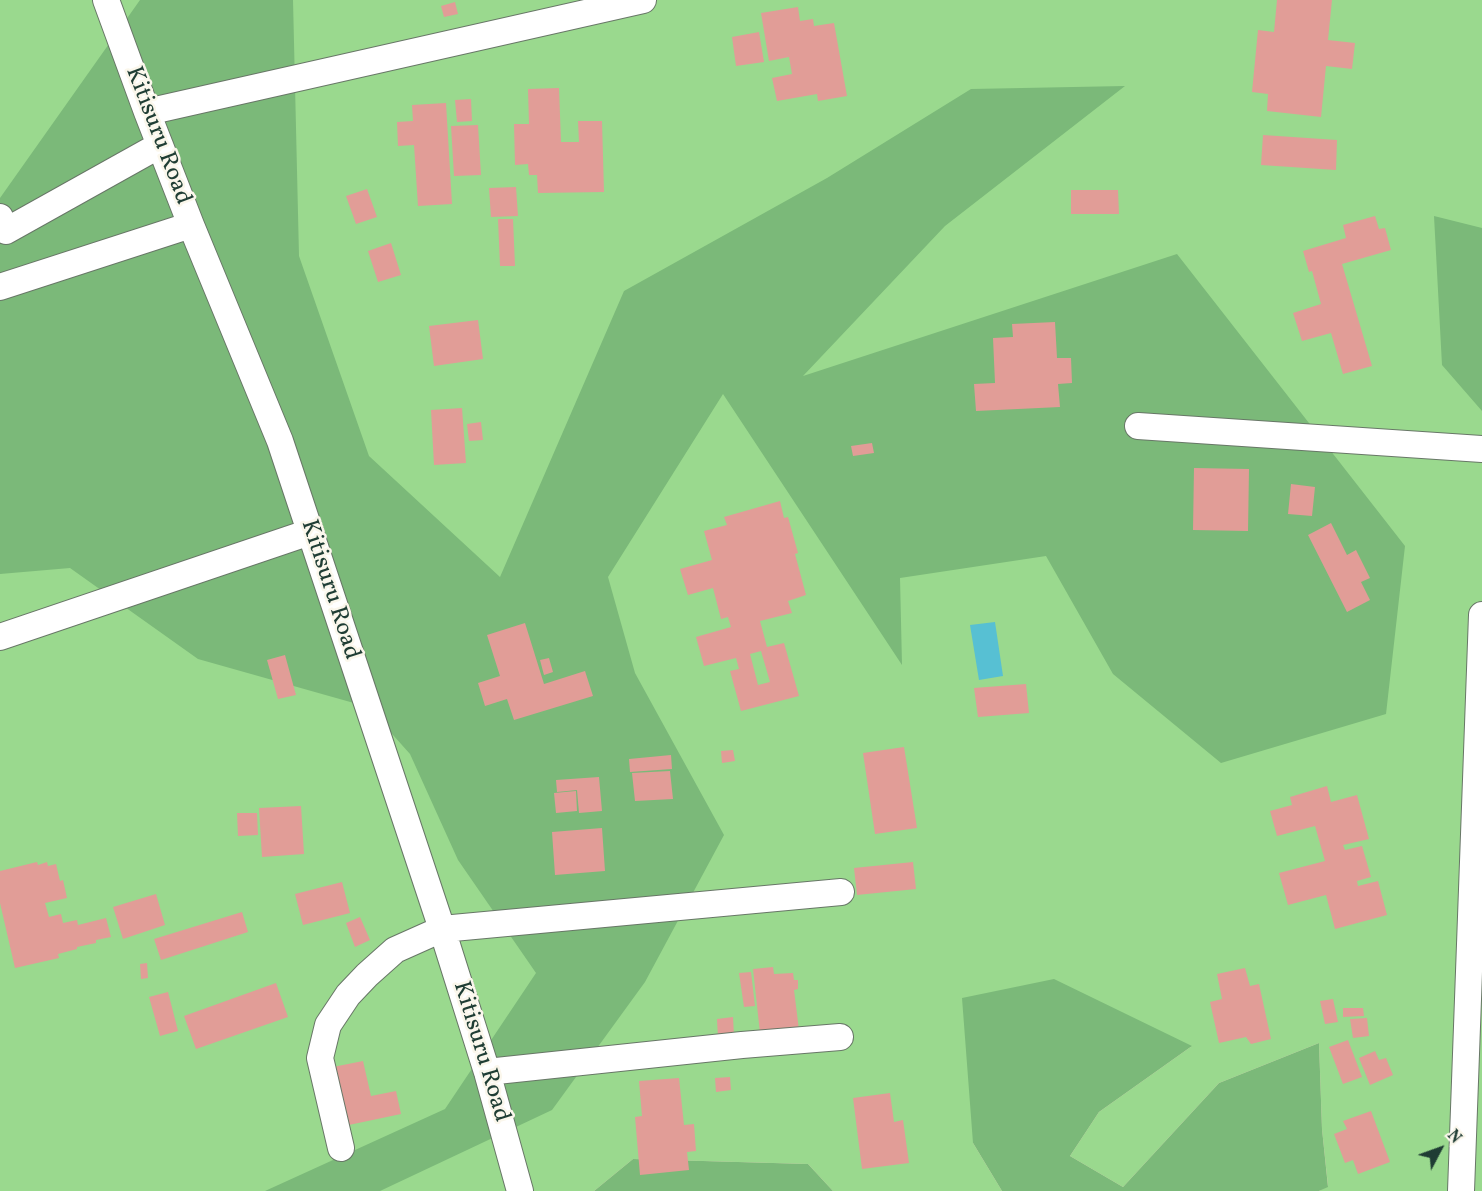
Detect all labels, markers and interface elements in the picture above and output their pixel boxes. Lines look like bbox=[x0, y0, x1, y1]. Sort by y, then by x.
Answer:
street label: Kitisuru Road bbox=[117, 63, 197, 209]
street label: Kitisuru Road bbox=[293, 516, 365, 664]
street label: Kitisuru Road bbox=[445, 978, 515, 1126]
north arrow bbox=[1410, 1119, 1470, 1179]
text: N bbox=[1441, 1126, 1466, 1149]

